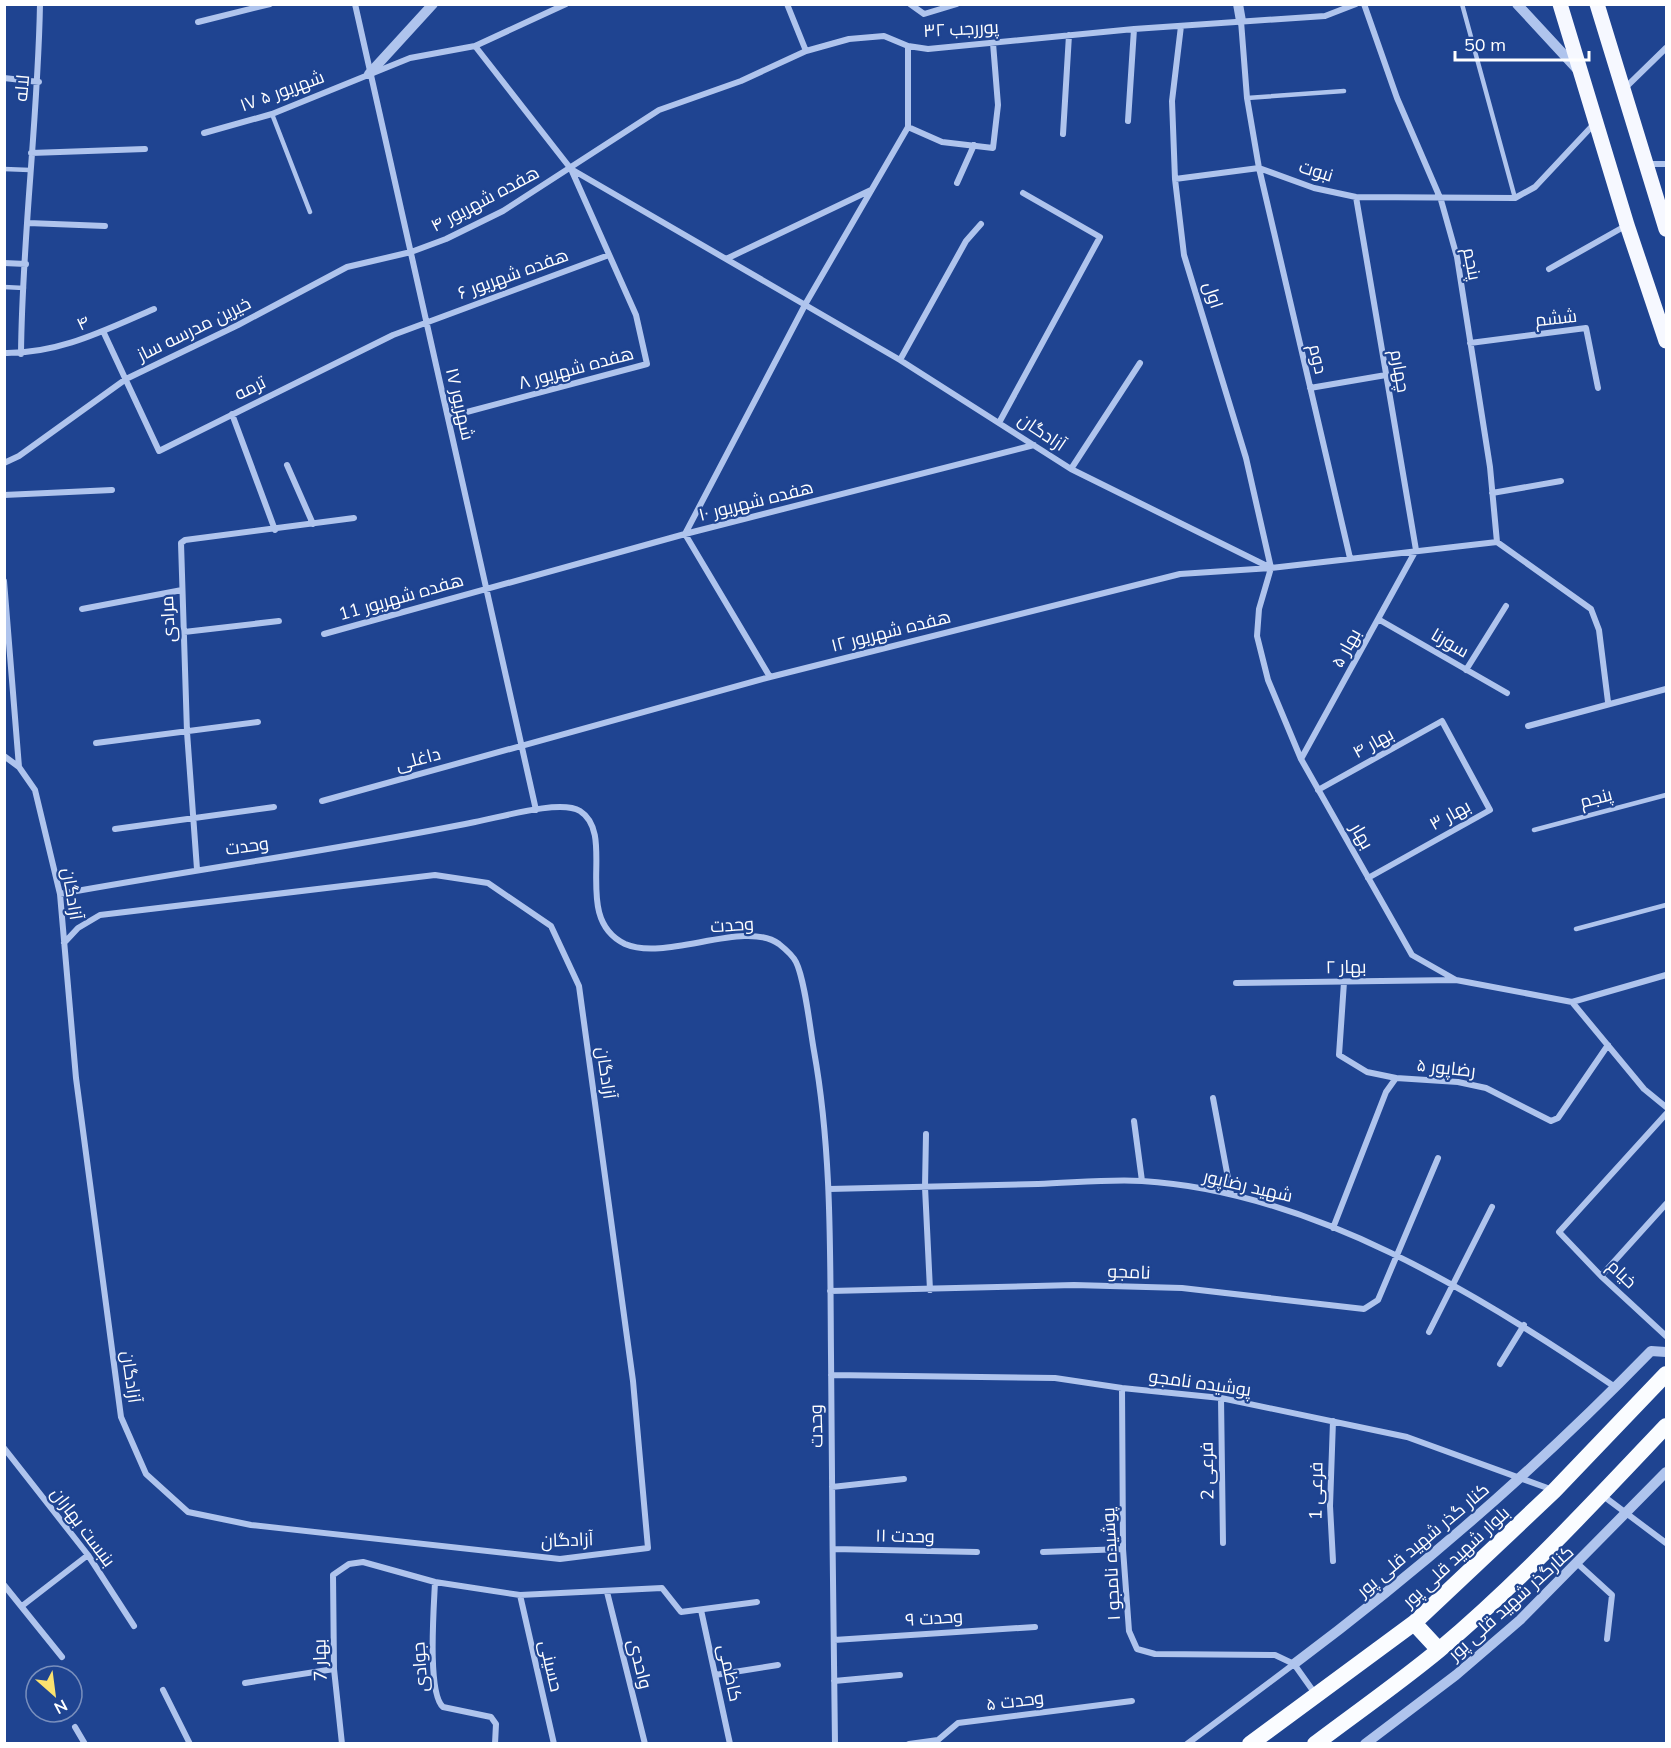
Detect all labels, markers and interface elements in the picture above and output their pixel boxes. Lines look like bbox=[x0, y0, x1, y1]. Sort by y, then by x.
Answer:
street label: پوررجب ۳۲ bbox=[923, 15, 1000, 43]
scale bar bbox=[1455, 24, 1588, 62]
text: 50 m bbox=[1464, 33, 1506, 56]
street label: ۱۷ شهریور ۵ bbox=[236, 65, 327, 116]
street label: لاله bbox=[9, 74, 34, 102]
street label: نبوت bbox=[1296, 154, 1336, 187]
street label: هفده شهریور ۴ bbox=[427, 160, 543, 237]
street label: هفده شهریور ۶ bbox=[454, 243, 571, 304]
street label: پنجم bbox=[1457, 246, 1487, 283]
street label: اول bbox=[1198, 279, 1229, 311]
street label: خیرین مدرسه ساز bbox=[132, 291, 254, 366]
street label: ششم bbox=[1534, 304, 1578, 332]
street label: ۴ bbox=[73, 310, 93, 335]
street label: هفده شهریور ۸ bbox=[516, 341, 636, 394]
street label: دوم bbox=[1303, 342, 1333, 376]
street label: چهارم bbox=[1384, 348, 1416, 394]
street label: ۱۷ شهریور bbox=[441, 365, 480, 442]
street label: ترمه bbox=[230, 370, 269, 405]
street label: آزادگان bbox=[1014, 407, 1071, 456]
street label: هفده شهریور ۱۰ bbox=[696, 475, 816, 526]
street label: هفده شهریور 11 bbox=[336, 568, 466, 625]
street label: مرادی bbox=[155, 595, 180, 643]
street label: هفده شهریور ۱۲ bbox=[829, 605, 953, 656]
street label: سورنا bbox=[1427, 623, 1473, 663]
street label: بهار ۵ bbox=[1326, 624, 1366, 671]
street label: بهار ۴ bbox=[1348, 722, 1397, 763]
street label: داغلی bbox=[393, 742, 443, 776]
street label: پنجم bbox=[1577, 782, 1615, 814]
street label: بهار ۳ bbox=[1425, 794, 1474, 835]
street label: بهار bbox=[1345, 818, 1379, 853]
street label: وحدت bbox=[224, 831, 270, 860]
street label: آزادگان bbox=[57, 866, 88, 922]
street label: وحدت bbox=[709, 912, 755, 937]
street label: بهار ۲ bbox=[1325, 955, 1367, 978]
street label: آزادگان bbox=[591, 1045, 622, 1101]
street label: رضاپور ۵ bbox=[1415, 1053, 1477, 1083]
street label: شهید رضاپور bbox=[1200, 1164, 1295, 1208]
street label: خیام bbox=[1602, 1254, 1642, 1294]
street label: نامجو bbox=[1107, 1259, 1151, 1284]
street label: آزادگان bbox=[116, 1349, 147, 1405]
street label: پوشیده نامجو bbox=[1147, 1364, 1253, 1402]
street label: وحدت bbox=[804, 1404, 827, 1448]
street label: فرعی 2 bbox=[1194, 1442, 1219, 1500]
street label: فرعی 1 bbox=[1303, 1462, 1328, 1520]
street label: کنار گذر شهید قلی پور bbox=[1351, 1477, 1494, 1603]
street label: بنبست بهاران bbox=[46, 1482, 121, 1571]
street label: بلوار شهید قلی پور bbox=[1396, 1501, 1515, 1614]
street label: پوشیده نامجو ۱ bbox=[1096, 1507, 1126, 1621]
street label: وحدت ۱۱ bbox=[875, 1523, 935, 1548]
street label: آزادگان bbox=[540, 1527, 594, 1552]
street label: کنارگذر شهید قلی پور bbox=[1442, 1540, 1579, 1667]
street label: وحدت ۹ bbox=[904, 1604, 964, 1631]
street label: واحدی bbox=[623, 1637, 658, 1691]
street label: حسینی bbox=[534, 1638, 569, 1694]
street label: بهار 7 bbox=[307, 1639, 332, 1682]
street label: جوادی bbox=[406, 1641, 433, 1693]
street label: کاظمی bbox=[713, 1642, 748, 1704]
north arrow bbox=[24, 1664, 84, 1724]
street label: وحدت ۵ bbox=[985, 1686, 1045, 1715]
text: N bbox=[51, 1696, 71, 1719]

